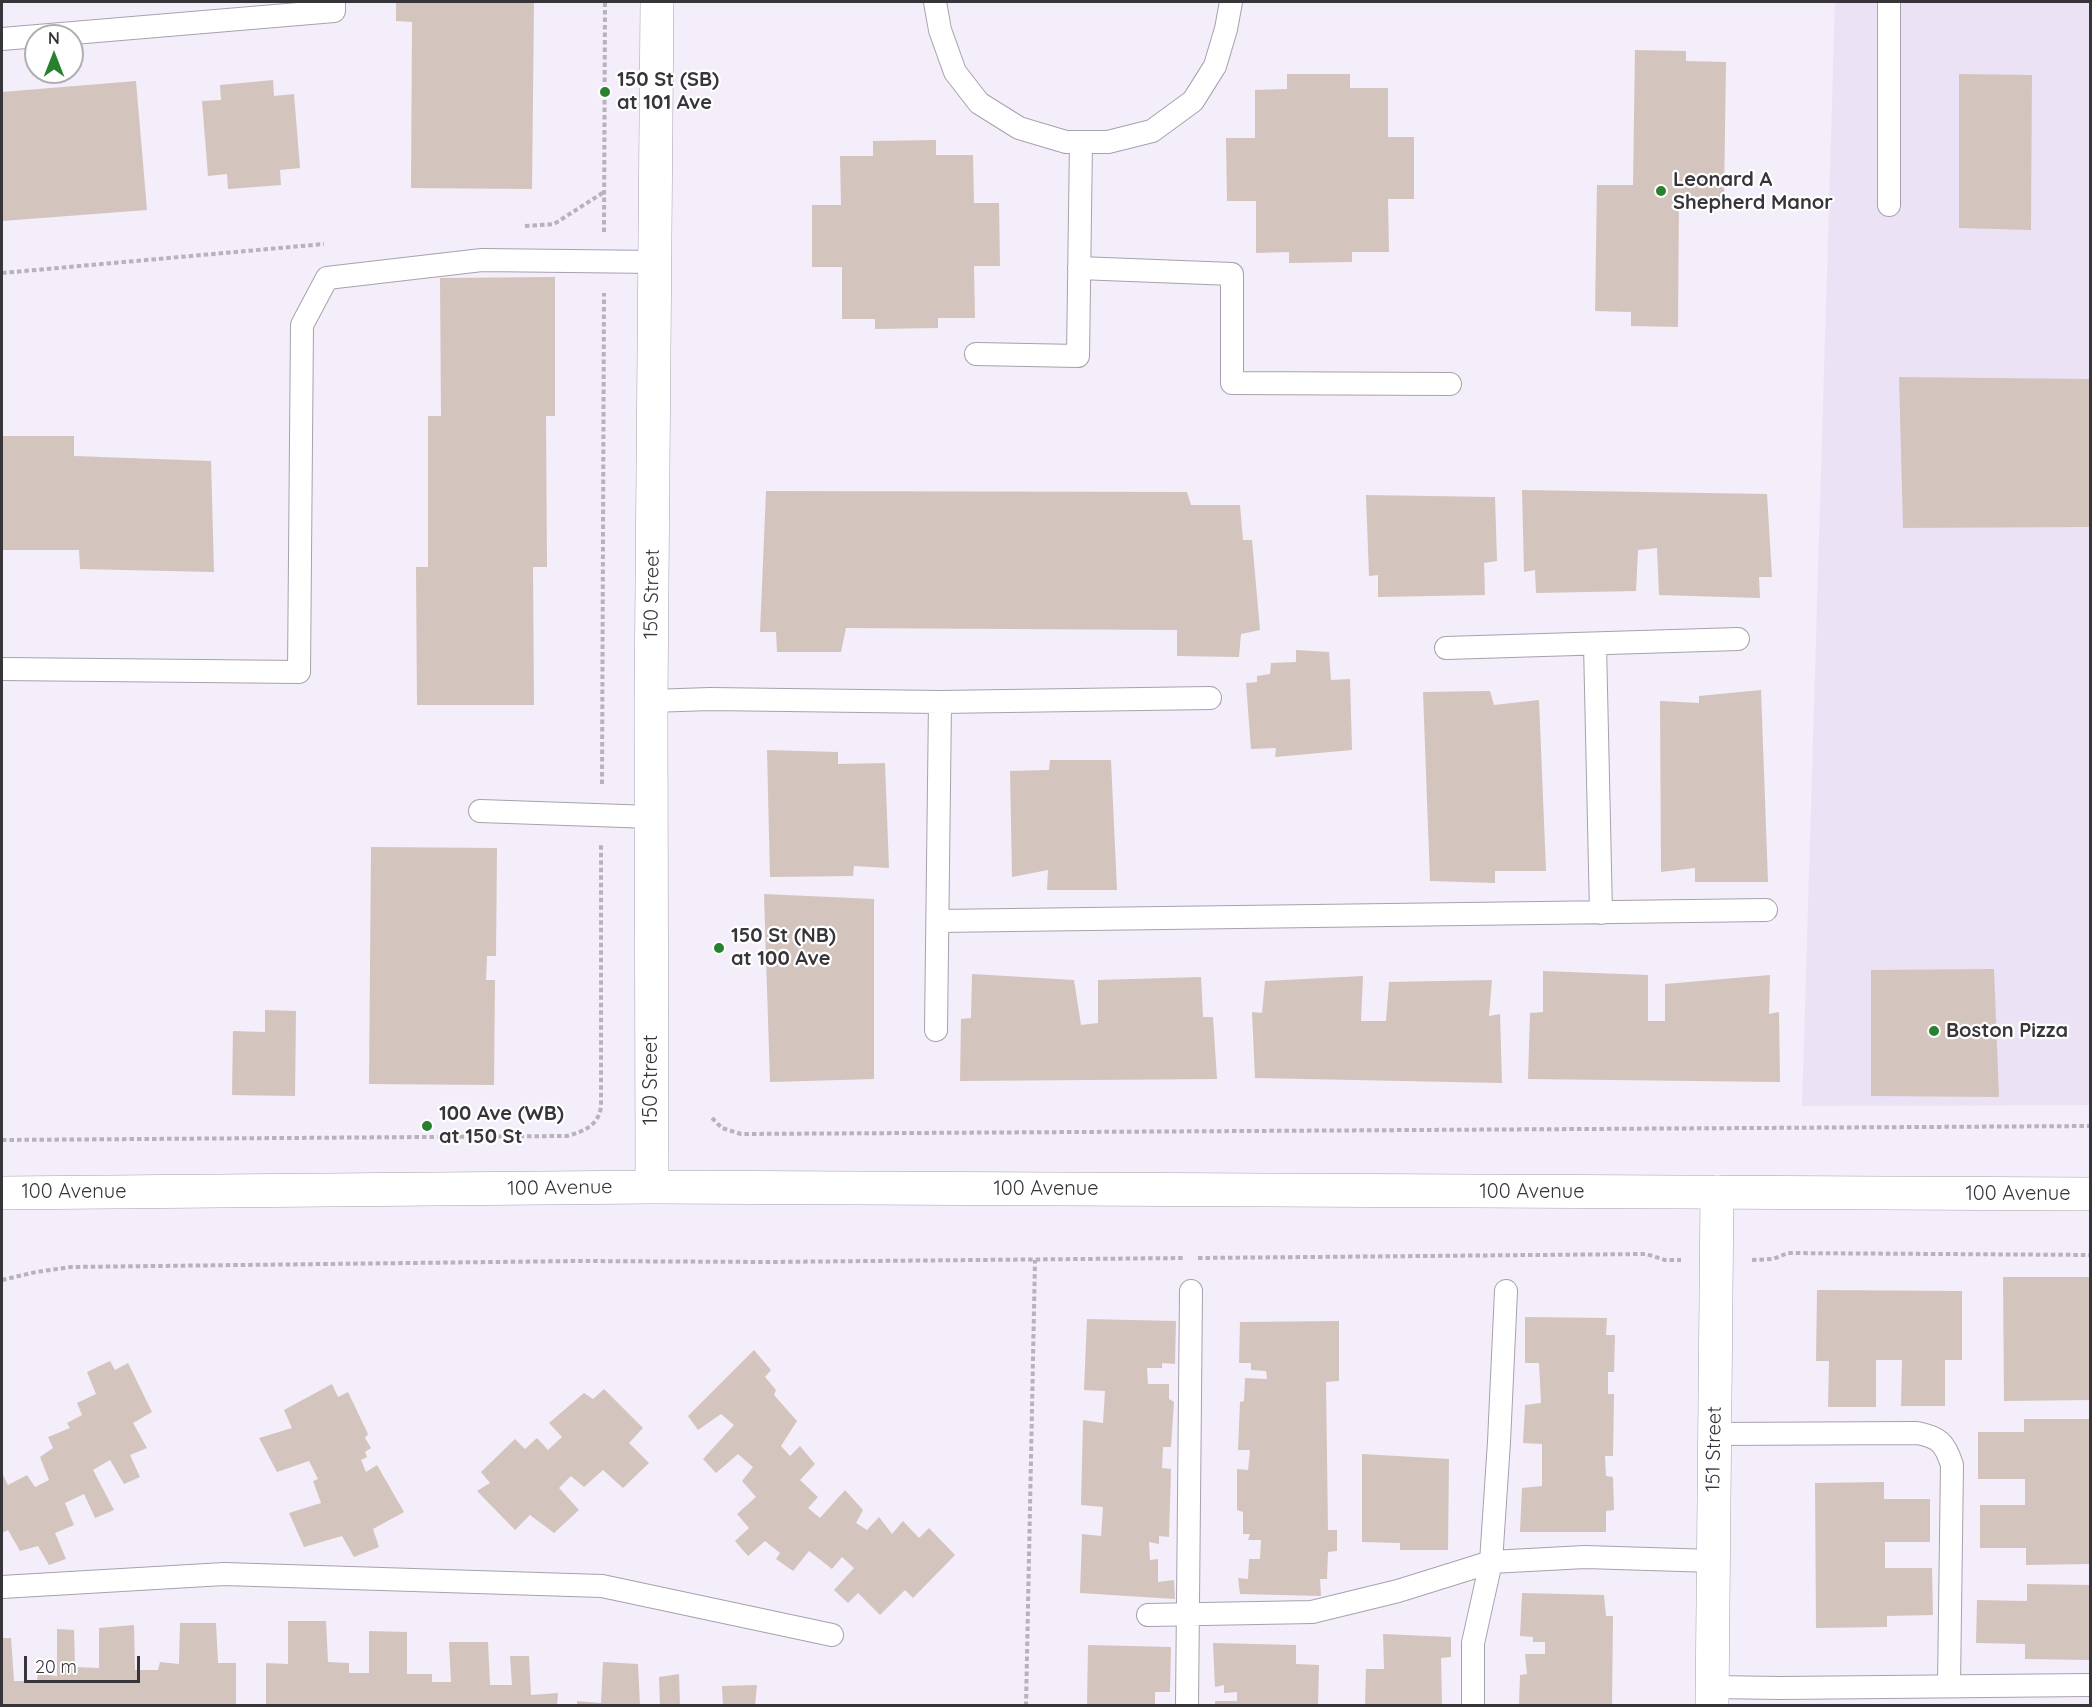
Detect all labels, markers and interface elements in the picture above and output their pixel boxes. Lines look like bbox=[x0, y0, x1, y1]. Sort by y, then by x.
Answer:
north arrow bbox=[24, 24, 84, 84]
text: N bbox=[48, 28, 60, 48]
place label: 150 St (SB) at 101 Ave bbox=[617, 68, 719, 115]
marker: 150 St (SB) at 101 Ave bbox=[598, 85, 612, 99]
place label: Leonard A Shepherd Manor bbox=[1673, 168, 1833, 215]
marker: Leonard A Shepherd Manor bbox=[1654, 184, 1668, 198]
street label: 150 Street bbox=[639, 549, 665, 639]
place label: 150 St (NB) at 100 Ave bbox=[731, 924, 836, 971]
marker: 150 St (NB) at 100 Ave bbox=[712, 941, 726, 955]
place label: Boston Pizza bbox=[1946, 1019, 2068, 1043]
marker: Boston Pizza bbox=[1927, 1024, 1941, 1038]
street label: 150 Street bbox=[639, 1035, 663, 1125]
place label: 100 Ave (WB) at 150 St bbox=[439, 1102, 564, 1149]
marker: 100 Ave (WB) at 150 St bbox=[420, 1119, 434, 1133]
street label: 100 Avenue bbox=[507, 1175, 613, 1201]
street label: 100 Avenue bbox=[993, 1177, 1099, 1201]
street label: 100 Avenue bbox=[21, 1180, 127, 1204]
street label: 100 Avenue bbox=[1479, 1180, 1585, 1204]
street label: 100 Avenue bbox=[1965, 1182, 2071, 1206]
street label: 151 Street bbox=[1701, 1406, 1727, 1492]
scale bar bbox=[27, 1644, 142, 1682]
text: 20 m bbox=[35, 1655, 77, 1678]

